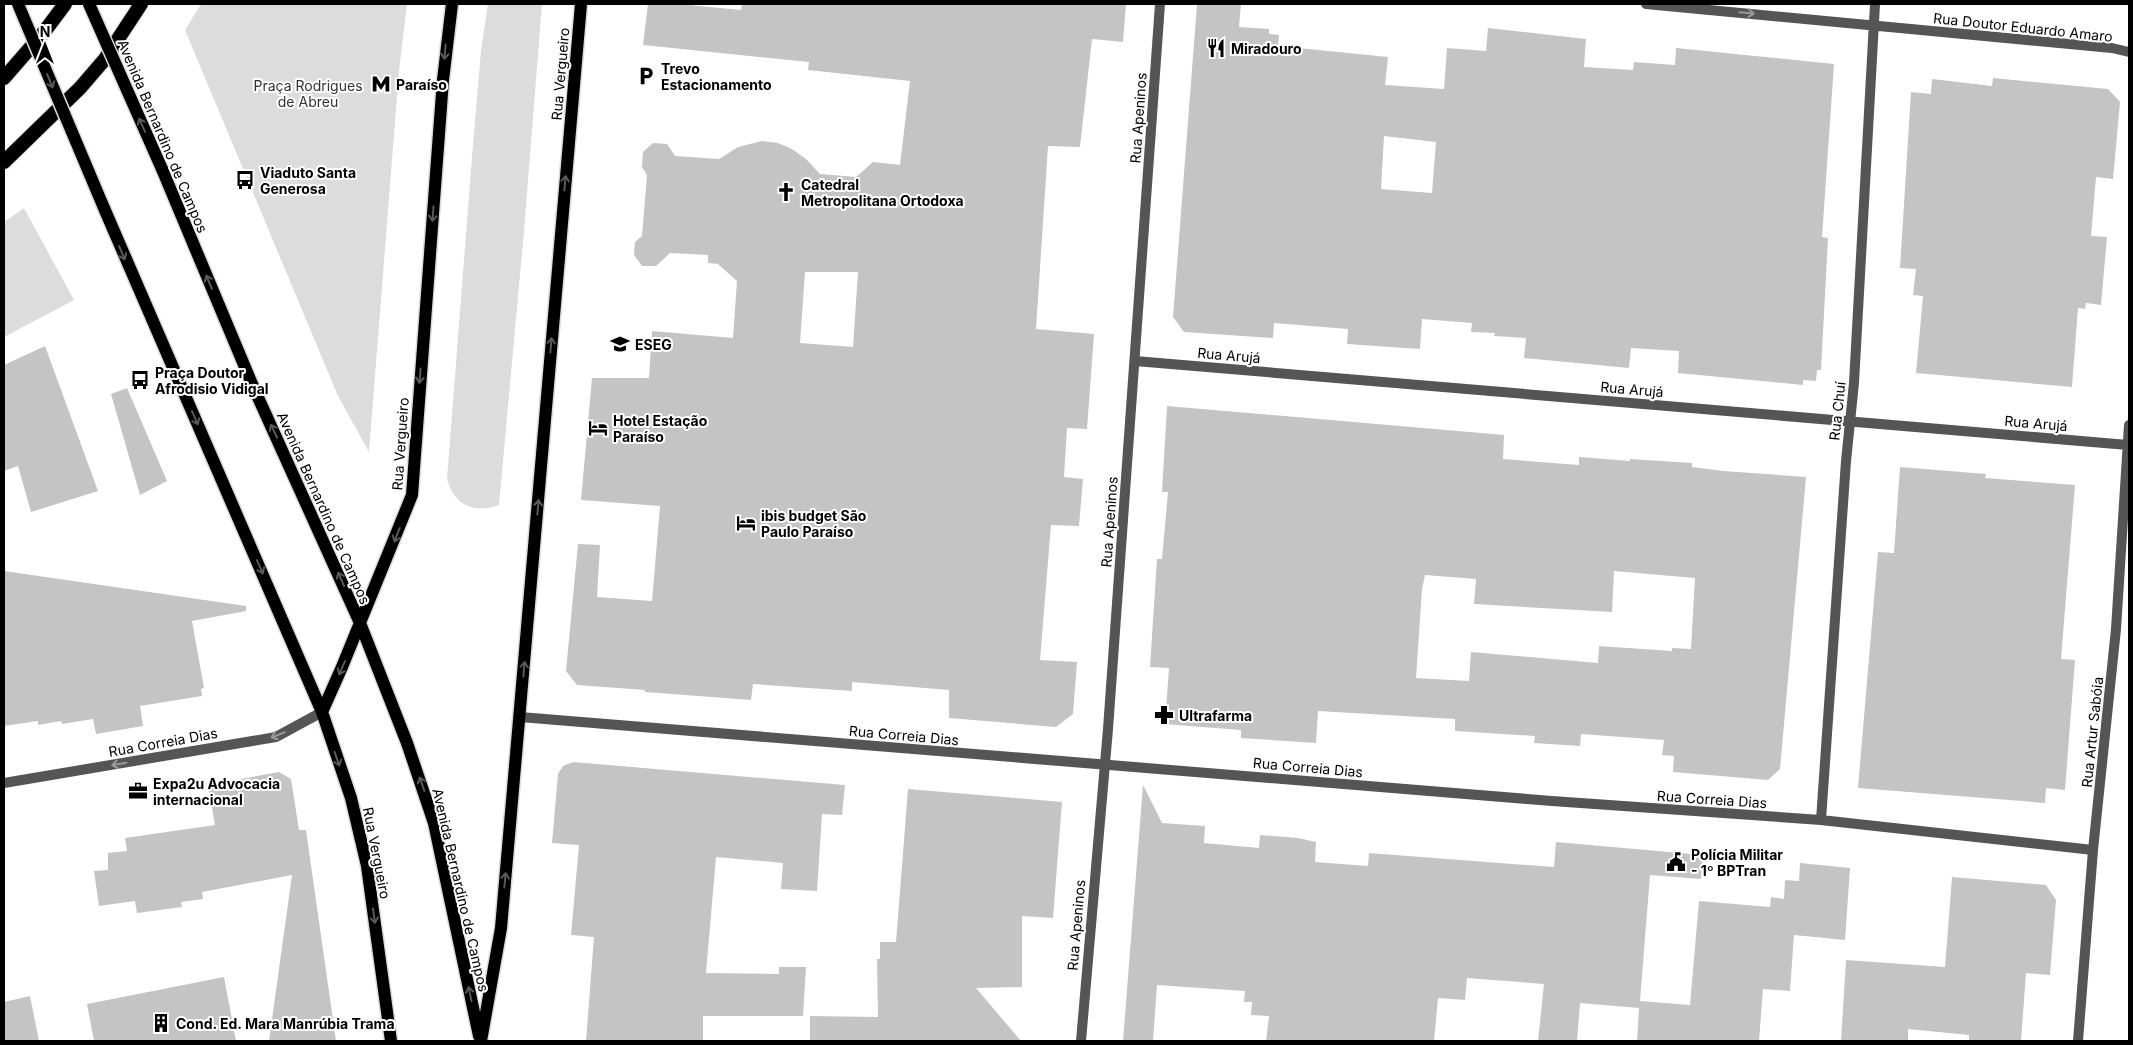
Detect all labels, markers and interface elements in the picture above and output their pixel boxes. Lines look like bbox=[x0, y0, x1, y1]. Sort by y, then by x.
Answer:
one-way arrow bbox=[1738, 9, 1754, 18]
street label: Rua Doutor Eduardo Amaro bbox=[1933, 9, 2113, 45]
north arrow bbox=[20, 20, 70, 70]
text: N bbox=[40, 23, 50, 40]
street label: Rua Vergueiro bbox=[547, 27, 573, 121]
street label: Avenida Bernardino de Campos bbox=[114, 37, 212, 235]
restaurant icon: Miradouro bbox=[1205, 37, 1227, 59]
place label: Miradouro bbox=[1231, 40, 1302, 57]
one-way arrow bbox=[440, 44, 450, 60]
place label: Trevo Estacionamento bbox=[661, 60, 772, 93]
parking icon: Trevo Estacionamento bbox=[635, 65, 657, 87]
street label: Rua Apeninos bbox=[1126, 72, 1150, 164]
one-way arrow bbox=[46, 73, 56, 88]
metro station icon: Paraíso bbox=[370, 73, 392, 95]
place label: Paraíso bbox=[396, 76, 447, 93]
park label: Praça Rodrigues de Abreu bbox=[253, 77, 363, 110]
one-way arrow bbox=[137, 118, 146, 133]
place label: Viaduto Santa Generosa bbox=[260, 164, 356, 197]
bus stop icon: Viaduto Santa Generosa bbox=[234, 169, 256, 191]
one-way arrow bbox=[560, 175, 570, 191]
place label: Catedral Metropolitana Ortodoxa bbox=[801, 176, 964, 209]
church icon: Catedral Metropolitana Ortodoxa bbox=[775, 181, 797, 203]
one-way arrow bbox=[428, 206, 437, 222]
one-way arrow bbox=[118, 245, 128, 260]
one-way arrow bbox=[204, 275, 213, 290]
school or university icon: ESEG bbox=[609, 333, 631, 355]
place label: ESEG bbox=[635, 336, 672, 353]
one-way arrow bbox=[546, 337, 556, 353]
street label: Rua Arujá bbox=[1197, 344, 1261, 366]
place label: Praça Doutor Afrodisio Vidigal bbox=[155, 364, 269, 397]
one-way arrow bbox=[415, 368, 425, 384]
bus stop icon: Praça Doutor Afrodisio Vidigal bbox=[129, 369, 151, 391]
street label: Rua Arujá bbox=[1600, 378, 1664, 400]
street label: Rua Chuí bbox=[1825, 380, 1849, 441]
street label: Rua Vergueiro bbox=[388, 397, 412, 491]
street label: Avenida Bernardino de Campos bbox=[274, 409, 374, 607]
one-way arrow bbox=[190, 410, 200, 425]
place label: Hotel Estação Paraíso bbox=[613, 412, 708, 445]
street label: Rua Arujá bbox=[2004, 412, 2068, 434]
hotel icon: Hotel Estação Paraíso bbox=[587, 417, 609, 439]
one-way arrow bbox=[268, 424, 278, 439]
street label: Rua Apeninos bbox=[1097, 476, 1121, 568]
one-way arrow bbox=[533, 499, 542, 515]
place label: ibis budget São Paulo Paraíso bbox=[761, 507, 867, 540]
hotel icon: ibis budget São Paulo Paraíso bbox=[735, 512, 757, 534]
one-way arrow bbox=[391, 527, 401, 542]
one-way arrow bbox=[255, 559, 265, 574]
one-way arrow bbox=[335, 572, 345, 587]
one-way arrow bbox=[336, 660, 346, 675]
one-way arrow bbox=[519, 661, 529, 677]
street label: Rua Artur Sabóia bbox=[2078, 676, 2106, 788]
pharmacy icon: Ultrafarma bbox=[1153, 704, 1175, 726]
place label: Ultrafarma bbox=[1179, 707, 1252, 724]
street label: Rua Correia Dias bbox=[848, 722, 960, 748]
street label: Rua Correia Dias bbox=[107, 724, 219, 760]
one-way arrow bbox=[271, 730, 286, 740]
one-way arrow bbox=[333, 750, 342, 766]
street label: Rua Correia Dias bbox=[1252, 754, 1364, 780]
one-way arrow bbox=[111, 759, 127, 769]
place label: Expa2u Advocacia internacional bbox=[153, 775, 280, 808]
one-way arrow bbox=[416, 776, 426, 792]
office icon: Expa2u Advocacia internacional bbox=[127, 780, 149, 802]
street label: Avenida Bernardino de Campos bbox=[429, 787, 493, 993]
street label: Rua Correia Dias bbox=[1656, 787, 1768, 811]
street label: Rua Vergueiro bbox=[360, 806, 394, 900]
place label: Polícia Militar - 1º BPTran bbox=[1691, 846, 1783, 879]
public building icon: Polícia Militar - 1º BPTran bbox=[1665, 851, 1687, 873]
one-way arrow bbox=[500, 872, 510, 888]
street label: Rua Apeninos bbox=[1064, 879, 1088, 971]
one-way arrow bbox=[369, 908, 379, 924]
one-way arrow bbox=[464, 986, 474, 1002]
building icon: Cond. Ed. Mara Manrúbia Trama bbox=[150, 1012, 172, 1034]
place label: Cond. Ed. Mara Manrúbia Trama bbox=[176, 1015, 395, 1032]

